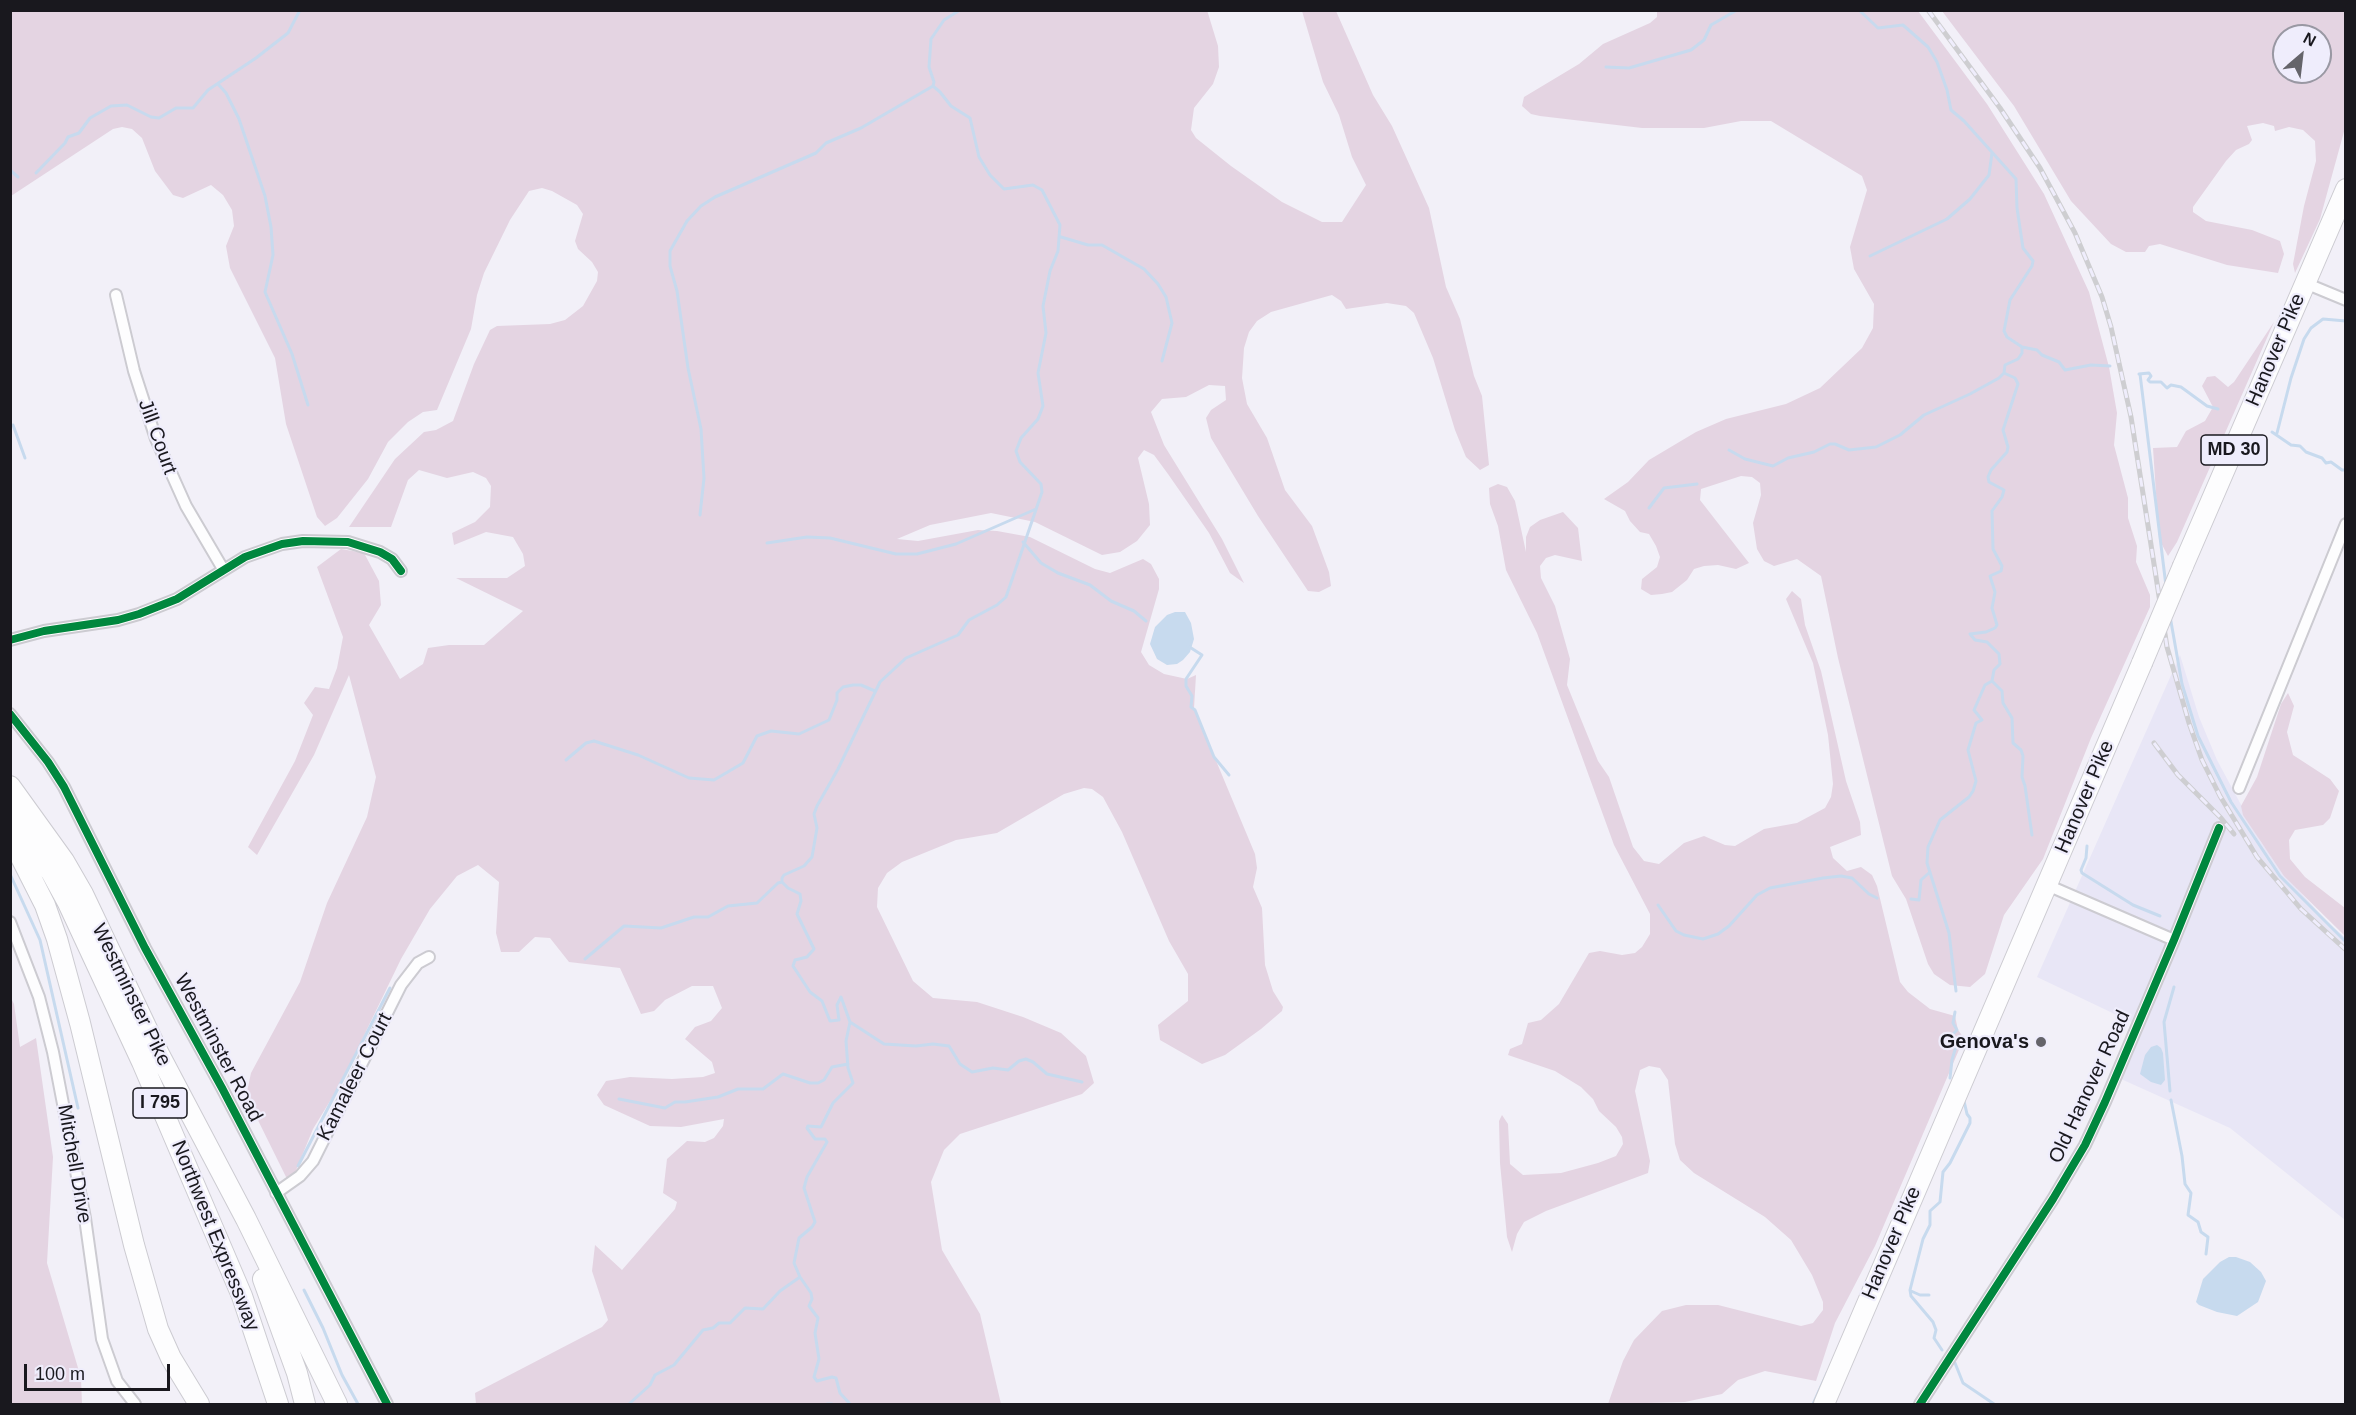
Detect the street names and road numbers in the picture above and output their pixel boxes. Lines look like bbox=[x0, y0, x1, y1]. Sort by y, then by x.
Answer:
street label: Hanover Pike bbox=[2241, 290, 2311, 410]
street label: Jill Court bbox=[132, 396, 182, 478]
road number: MD 30 bbox=[2201, 435, 2267, 465]
street label: Hanover Pike bbox=[2050, 737, 2120, 857]
street label: Westminster Pike bbox=[86, 920, 176, 1070]
street label: Westminster Road bbox=[169, 970, 267, 1126]
street label: Old Hanover Road bbox=[2044, 1007, 2136, 1167]
street label: Kamaleer Court bbox=[313, 1009, 397, 1145]
road number: I 795 bbox=[133, 1088, 187, 1118]
street label: Mitchell Drive bbox=[52, 1103, 96, 1225]
street label: Northwest Expressway bbox=[166, 1137, 264, 1335]
street label: Hanover Pike bbox=[1857, 1183, 1927, 1303]

